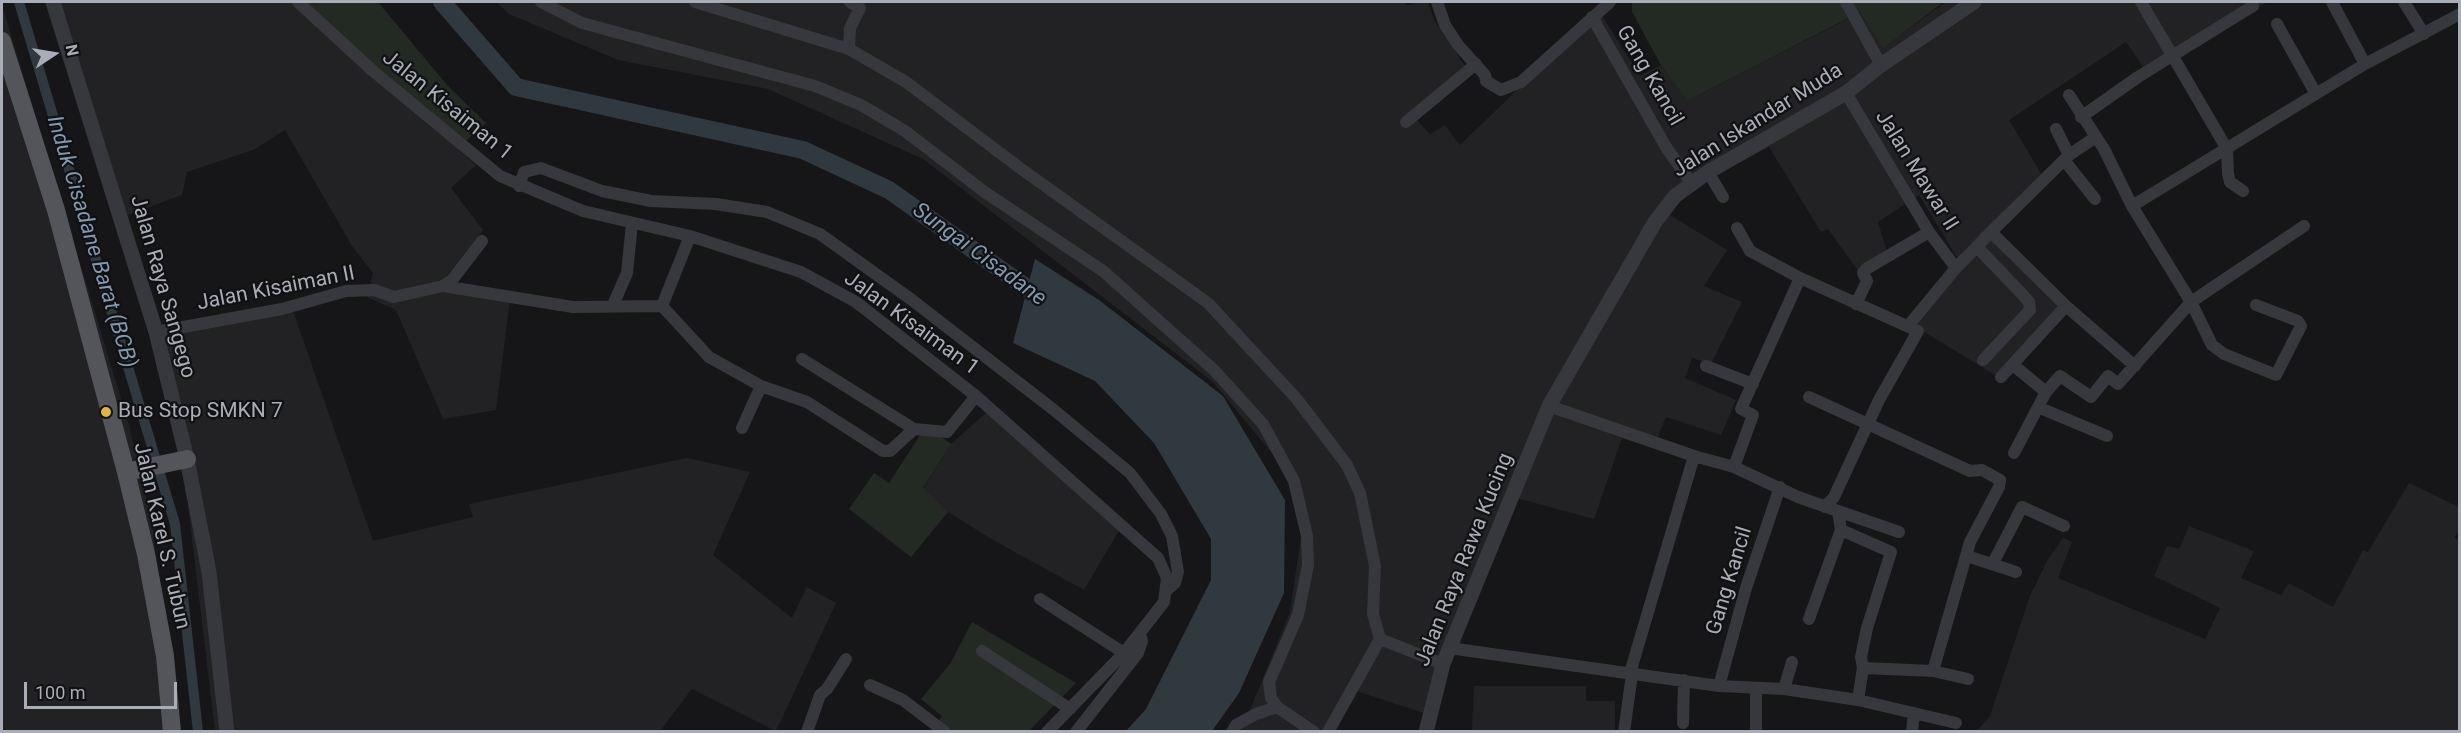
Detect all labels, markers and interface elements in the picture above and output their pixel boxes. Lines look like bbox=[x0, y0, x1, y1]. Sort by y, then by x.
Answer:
street label: Gang Kancil bbox=[1610, 21, 1688, 131]
north arrow bbox=[24, 24, 84, 84]
text: N bbox=[62, 43, 83, 58]
street label: Jalan Kisaiman 1 bbox=[377, 46, 517, 166]
street label: Jalan Iskandar Muda bbox=[1668, 59, 1848, 183]
street label: Jalan Mawar II bbox=[1869, 106, 1963, 236]
water label: Induk Cisadane Barat (BCB) bbox=[40, 113, 142, 371]
street label: Jalan Raya Sangego bbox=[124, 193, 200, 381]
water label: Sungai Cisadane bbox=[907, 198, 1051, 312]
street label: Jalan Kisaiman II bbox=[195, 261, 357, 317]
street label: Jalan Kisaiman 1 bbox=[839, 267, 983, 381]
place label: Bus Stop SMKN 7 bbox=[118, 399, 283, 425]
marker: Bus Stop SMKN 7 bbox=[99, 405, 113, 419]
street label: Jalan Karel S. Tubun bbox=[127, 440, 195, 632]
street label: Jalan Raya Rawa Kucing bbox=[1411, 450, 1519, 670]
street label: Gang Kancil bbox=[1702, 524, 1758, 638]
scale bar bbox=[27, 670, 180, 708]
text: 100 m bbox=[35, 682, 86, 703]

